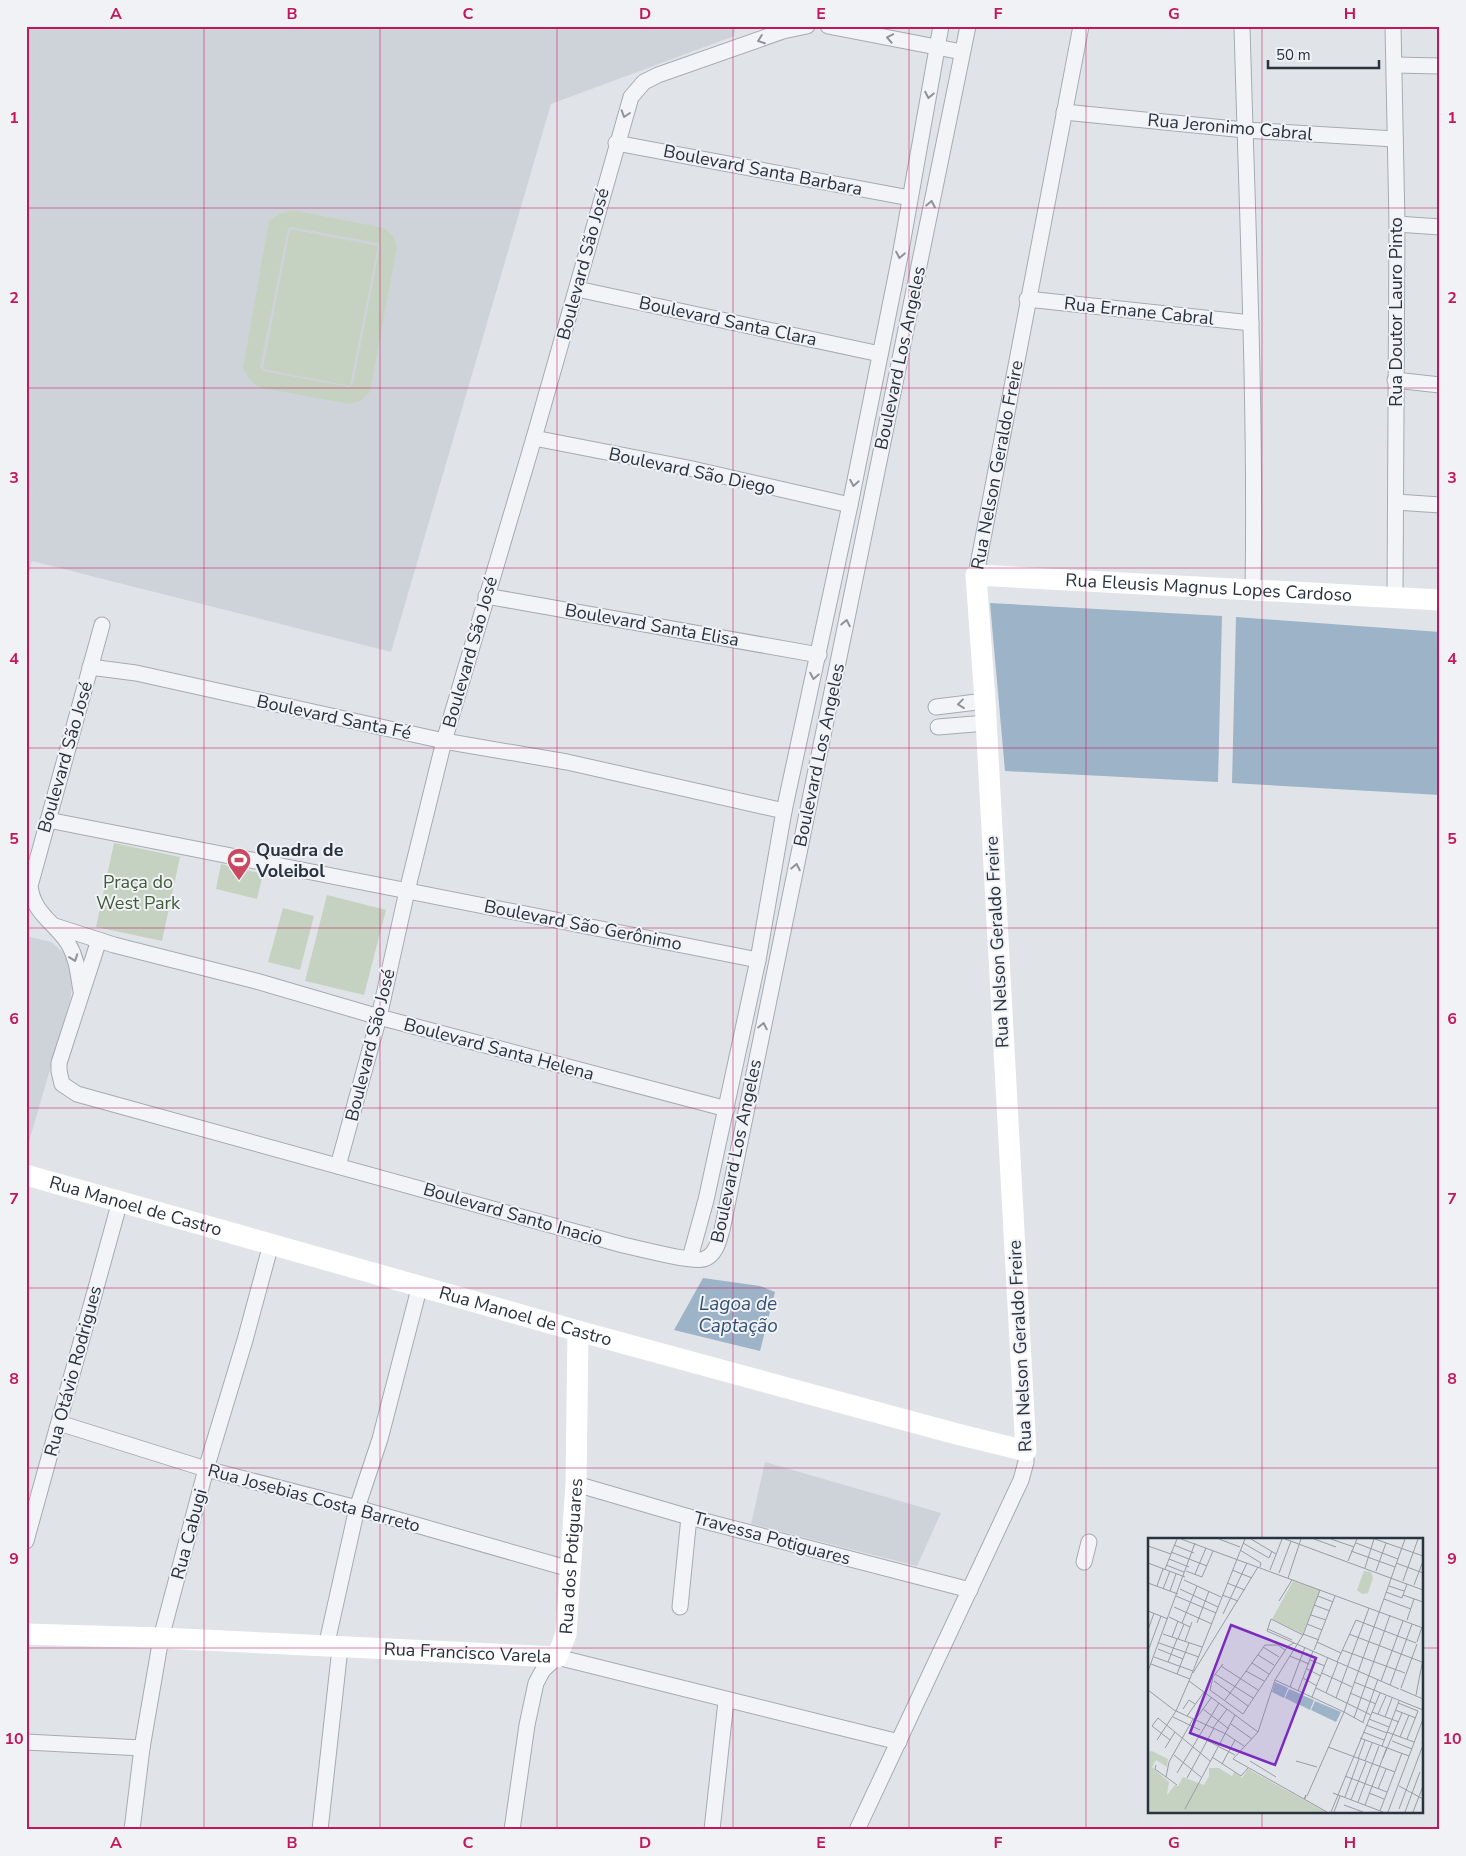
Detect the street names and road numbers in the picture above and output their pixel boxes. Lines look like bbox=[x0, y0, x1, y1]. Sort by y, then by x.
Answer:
street label: Rua Jeronimo Cabral bbox=[1146, 108, 1314, 146]
street label: Boulevard Santa Barbara bbox=[661, 139, 865, 201]
street label: Boulevard São José bbox=[551, 185, 615, 343]
street label: Rua Doutor Lauro Pinto bbox=[1384, 217, 1408, 407]
street label: Boulevard Los Angeles bbox=[869, 264, 931, 452]
street label: Boulevard Santa Clara bbox=[637, 290, 819, 352]
street label: Rua Ernane Cabral bbox=[1063, 291, 1216, 331]
street label: Rua Nelson Geraldo Freire bbox=[965, 358, 1029, 572]
street label: Boulevard São Diego bbox=[606, 442, 778, 500]
street label: Rua Eleusis Magnus Lopes Cardoso bbox=[1065, 568, 1353, 607]
street label: Boulevard São José bbox=[437, 574, 503, 730]
street label: Boulevard Santa Elisa bbox=[563, 598, 741, 652]
street label: Boulevard Los Angeles bbox=[788, 661, 850, 849]
street label: Boulevard São José bbox=[32, 679, 98, 835]
street label: Boulevard Santa Fé bbox=[254, 689, 414, 745]
street label: Rua Nelson Geraldo Freire bbox=[979, 835, 1015, 1049]
street label: Boulevard São Gerônimo bbox=[482, 894, 684, 956]
street label: Boulevard São José bbox=[339, 966, 401, 1124]
street label: Boulevard Santa Helena bbox=[401, 1012, 597, 1086]
street label: Boulevard Los Angeles bbox=[705, 1057, 767, 1245]
street label: Rua Manoel de Castro bbox=[47, 1170, 225, 1242]
street label: Boulevard Santo Inacio bbox=[420, 1177, 606, 1251]
street label: Rua Nelson Geraldo Freire bbox=[1002, 1239, 1038, 1453]
street label: Rua Manoel de Castro bbox=[436, 1280, 615, 1352]
street label: Rua Otávio Rodrigues bbox=[39, 1283, 107, 1459]
street label: Rua Josebias Costa Barreto bbox=[205, 1458, 423, 1538]
street label: Rua dos Potiguares bbox=[554, 1478, 588, 1635]
street label: Rua Cabugi bbox=[165, 1486, 213, 1582]
street label: Travessa Potiguares bbox=[691, 1505, 853, 1571]
street label: Rua Francisco Varela bbox=[383, 1637, 552, 1669]

